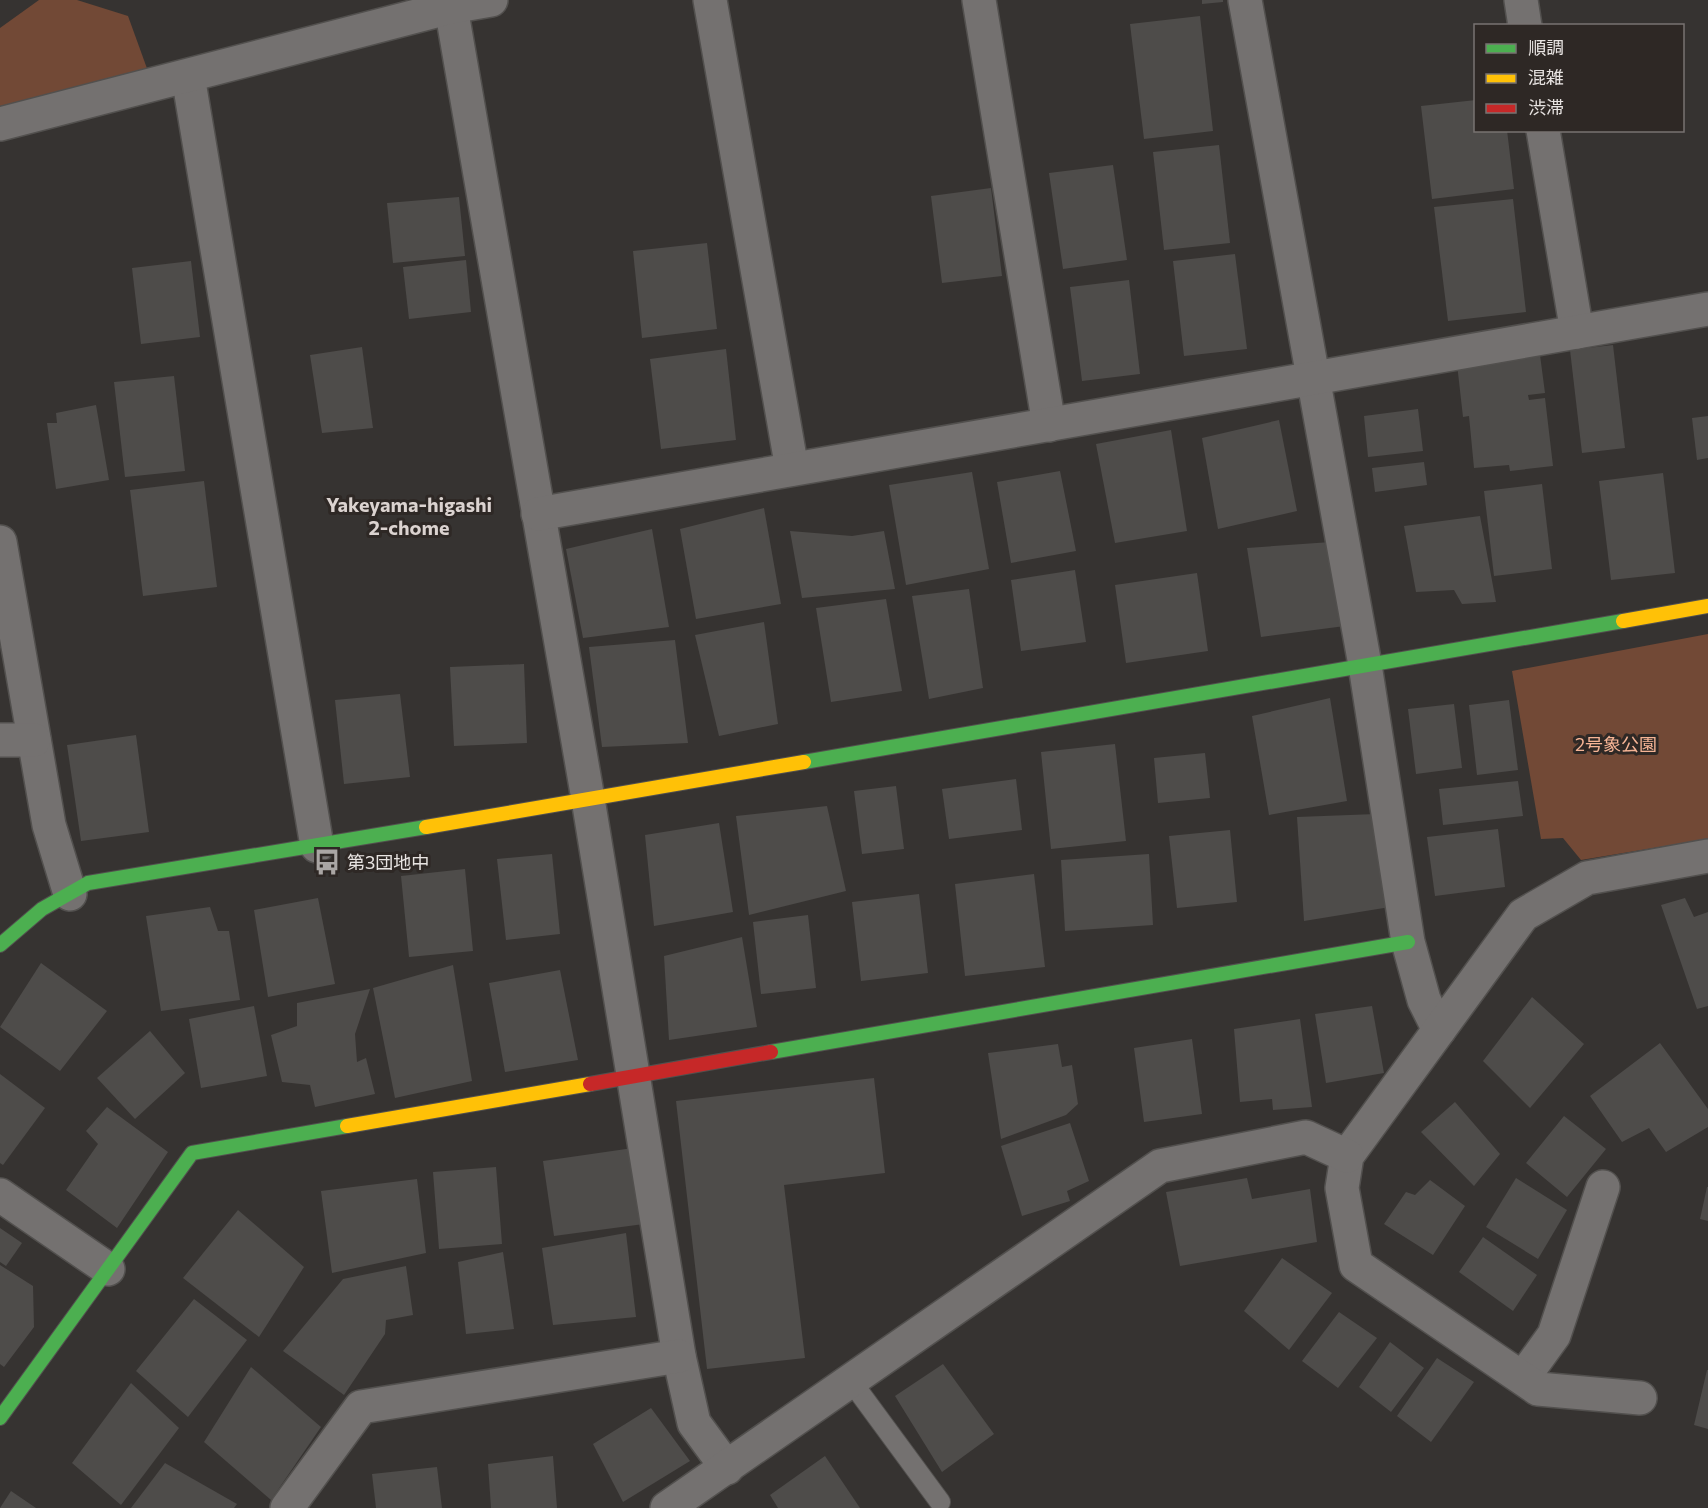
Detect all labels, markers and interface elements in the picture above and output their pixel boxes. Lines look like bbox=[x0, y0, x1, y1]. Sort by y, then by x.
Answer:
legend bbox=[1474, 24, 1684, 132]
text: 順調 bbox=[1528, 36, 1564, 58]
text: 混雑 bbox=[1528, 66, 1564, 88]
text: 渋滞 bbox=[1528, 96, 1564, 118]
district label: Yakeyama-higashi 2-chome bbox=[326, 492, 492, 539]
park label: 2号象公園 bbox=[1575, 733, 1657, 755]
bus stop icon: 第3団地中 bbox=[312, 847, 342, 877]
place label: 第3団地中 bbox=[347, 851, 429, 873]

